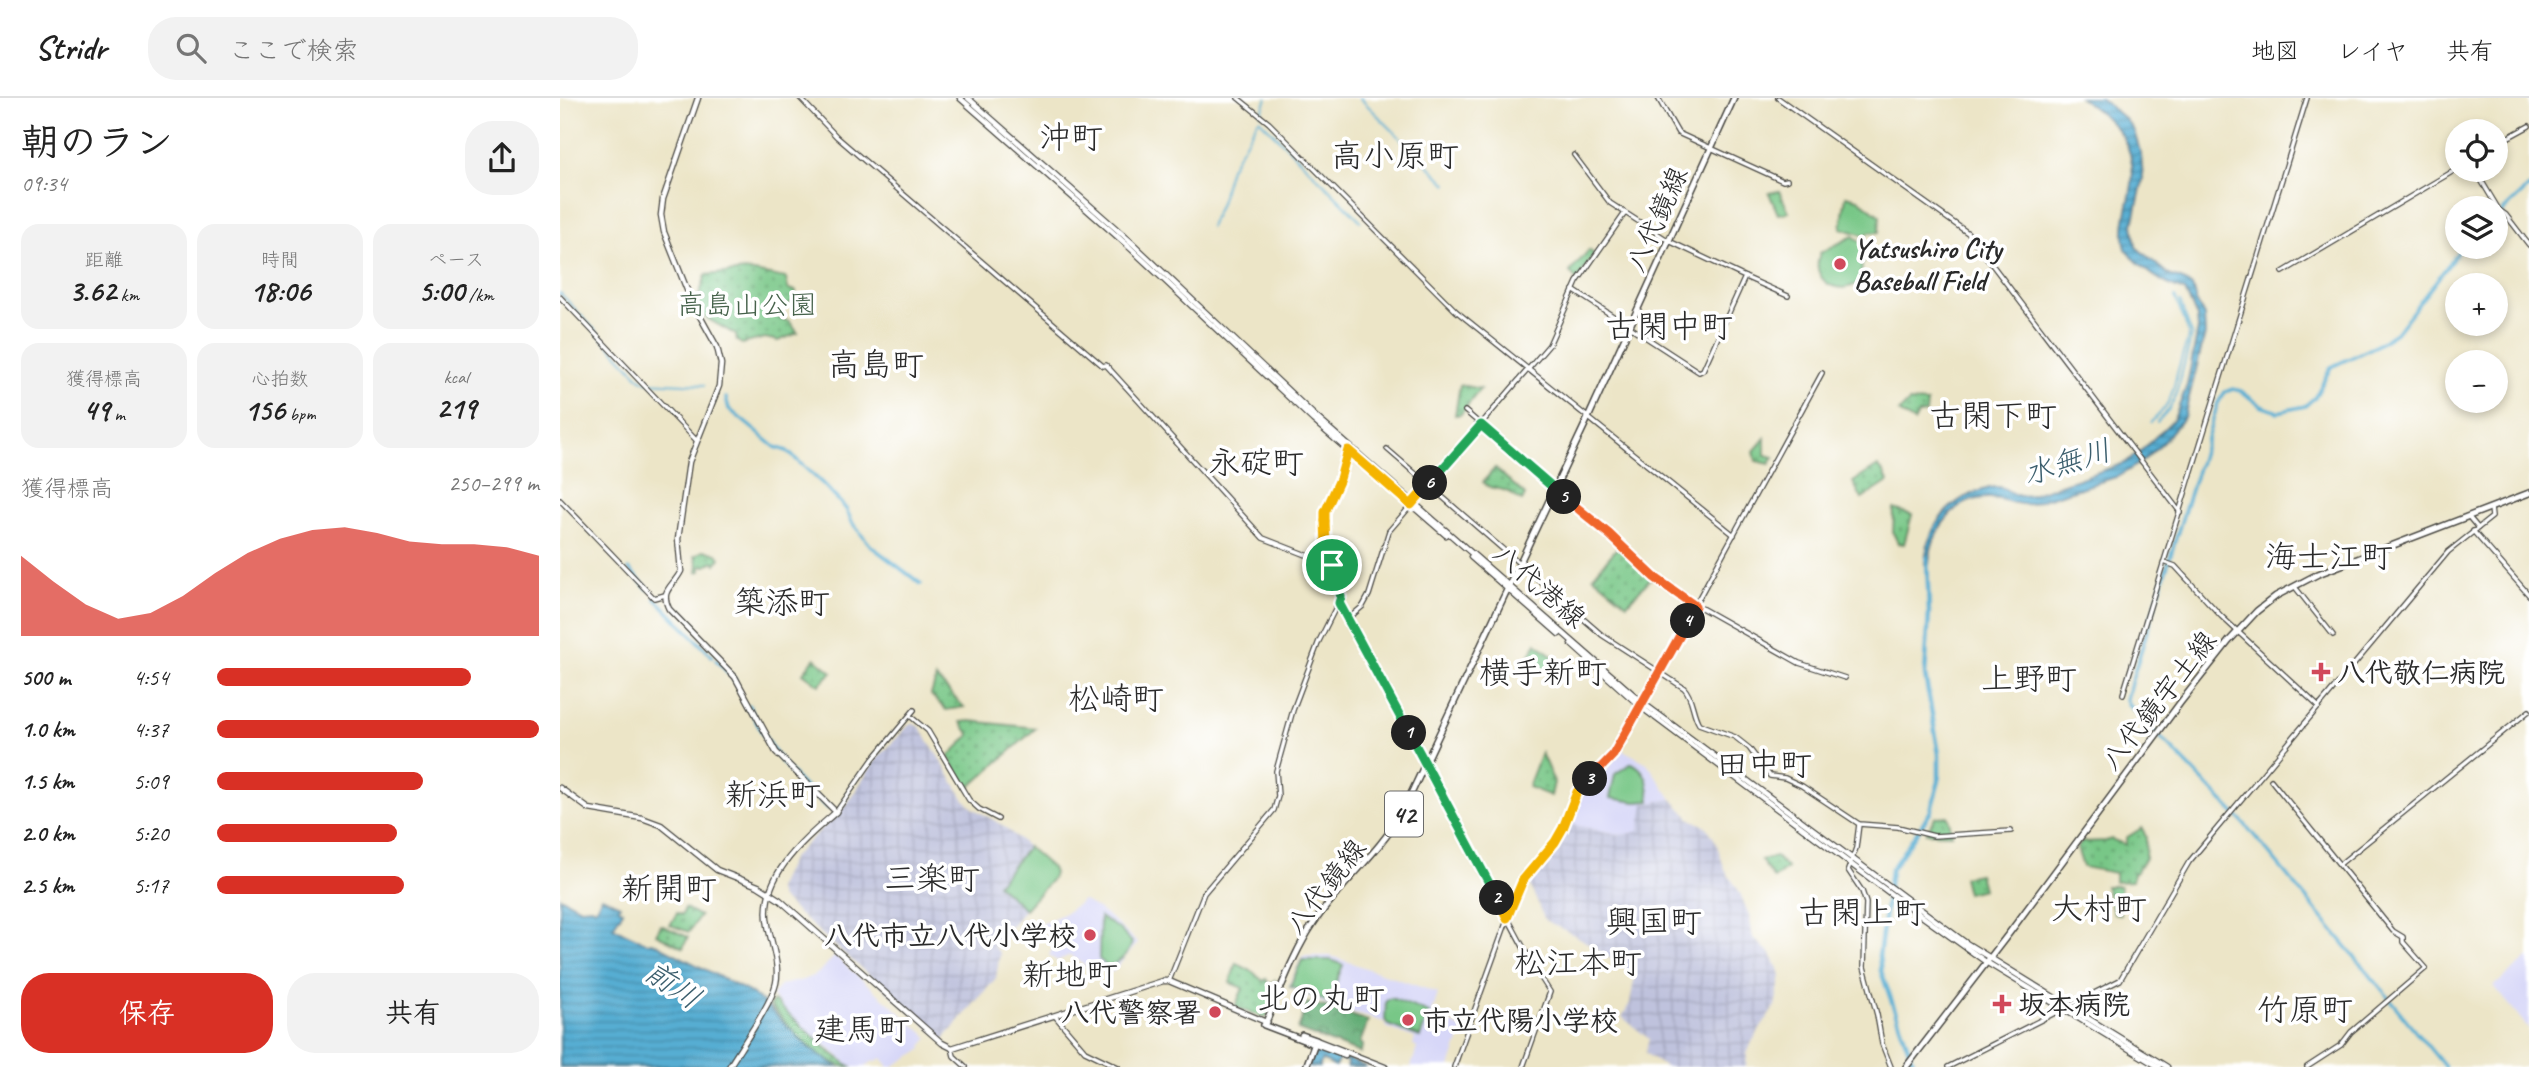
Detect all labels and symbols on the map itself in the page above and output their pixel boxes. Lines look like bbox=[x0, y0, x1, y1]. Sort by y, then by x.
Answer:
district label: 沖町 bbox=[1039, 117, 1103, 158]
district label: 高小原町 bbox=[1331, 135, 1459, 176]
street label: 八代鏡線 bbox=[1618, 161, 1695, 277]
place label: Yatsushiro City Baseball Field bbox=[1854, 231, 2004, 298]
marker: Yatsushiro City Baseball Field bbox=[1832, 256, 1848, 272]
park label: 高島山公園 bbox=[677, 287, 817, 322]
district label: 古閑中町 bbox=[1605, 306, 1733, 347]
district label: 高島町 bbox=[828, 344, 924, 385]
district label: 古閑下町 bbox=[1929, 395, 2057, 436]
water label: 水無川 bbox=[2018, 431, 2116, 493]
district label: 永碇町 bbox=[1208, 442, 1304, 483]
pin: 6 bbox=[1412, 466, 1448, 500]
pin: 5 bbox=[1546, 480, 1581, 514]
pin bbox=[1302, 535, 1362, 595]
street label: 八代港線 bbox=[1486, 535, 1593, 635]
district label: 海士江町 bbox=[2265, 536, 2393, 577]
district label: 築添町 bbox=[734, 582, 830, 623]
pin: 4 bbox=[1670, 603, 1706, 638]
street label: 八代鏡宇土線 bbox=[2093, 623, 2224, 777]
district label: 横手新町 bbox=[1479, 652, 1607, 693]
place label: 八代敬仁病院 bbox=[2337, 655, 2505, 690]
district label: 上野町 bbox=[1981, 658, 2077, 699]
marker: 八代敬仁病院 bbox=[2311, 662, 2331, 682]
district label: 松崎町 bbox=[1068, 678, 1164, 719]
pin: 1 bbox=[1392, 716, 1426, 750]
district label: 田中町 bbox=[1716, 744, 1812, 785]
pin: 3 bbox=[1572, 762, 1608, 796]
district label: 新浜町 bbox=[725, 774, 821, 815]
road number: 42 bbox=[1385, 792, 1423, 836]
street label: 八代鏡線 bbox=[1277, 831, 1374, 941]
district label: 三楽町 bbox=[884, 858, 980, 899]
district label: 新開町 bbox=[621, 868, 717, 909]
pin: 2 bbox=[1480, 880, 1514, 916]
district label: 大村町 bbox=[2051, 888, 2147, 929]
district label: 古閑上町 bbox=[1798, 892, 1926, 933]
district label: 興国町 bbox=[1606, 901, 1702, 942]
place label: 八代市立八代小学校 bbox=[824, 918, 1076, 953]
marker: 八代市立八代小学校 bbox=[1082, 927, 1098, 943]
district label: 松江本町 bbox=[1514, 942, 1642, 983]
water label: 前川 bbox=[638, 952, 708, 1018]
district label: 新地町 bbox=[1022, 954, 1118, 995]
district label: 北の丸町 bbox=[1257, 978, 1385, 1019]
place label: 坂本病院 bbox=[2018, 987, 2130, 1022]
district label: 竹原町 bbox=[2257, 989, 2353, 1030]
marker: 坂本病院 bbox=[1992, 994, 2012, 1014]
place label: 八代警察署 bbox=[1061, 995, 1201, 1030]
place label: 市立代陽小学校 bbox=[1422, 1003, 1618, 1038]
marker: 八代警察署 bbox=[1207, 1004, 1223, 1020]
district label: 建馬町 bbox=[814, 1009, 910, 1050]
marker: 市立代陽小学校 bbox=[1400, 1012, 1416, 1028]

